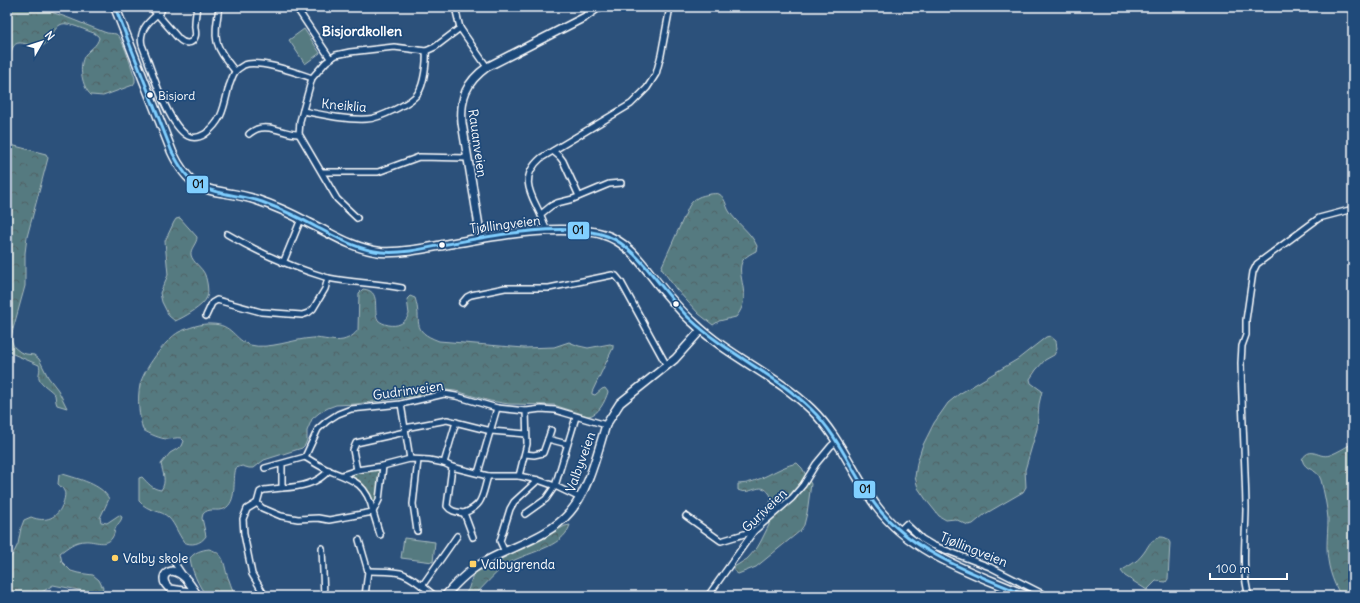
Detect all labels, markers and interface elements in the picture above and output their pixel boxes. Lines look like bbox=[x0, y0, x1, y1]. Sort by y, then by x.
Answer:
north arrow bbox=[22, 22, 62, 62]
district label: Bisjordkollen bbox=[322, 22, 402, 40]
text: N bbox=[42, 28, 58, 43]
place label: Bisjord bbox=[158, 88, 195, 103]
marker: Bisjord bbox=[145, 90, 155, 100]
street label: Kneiklia bbox=[321, 95, 367, 116]
street label: Rauanveien bbox=[464, 108, 491, 179]
line badge: 01 bbox=[186, 175, 209, 194]
text: 01 bbox=[192, 177, 204, 191]
street label: Tjøllingveien bbox=[469, 212, 542, 237]
line badge: 01 bbox=[567, 221, 590, 240]
text: 01 bbox=[572, 223, 584, 237]
unlabelled marker bbox=[437, 240, 447, 250]
unlabelled marker bbox=[671, 299, 681, 309]
street label: Gudrinveien bbox=[372, 377, 445, 404]
street label: Valbyveien bbox=[562, 429, 599, 495]
line badge: 01 bbox=[853, 480, 876, 499]
text: 01 bbox=[859, 482, 871, 496]
street label: Guriveien bbox=[738, 484, 791, 536]
street label: Tjøllingveien bbox=[938, 528, 1010, 571]
place label: Valby skole bbox=[123, 550, 188, 567]
marker: Valby skole bbox=[110, 553, 120, 563]
scale bar bbox=[1210, 555, 1287, 581]
place label: Valbygrenda bbox=[481, 556, 555, 573]
marker: Valbygrenda bbox=[468, 559, 478, 569]
text: 100 m bbox=[1216, 561, 1250, 576]

